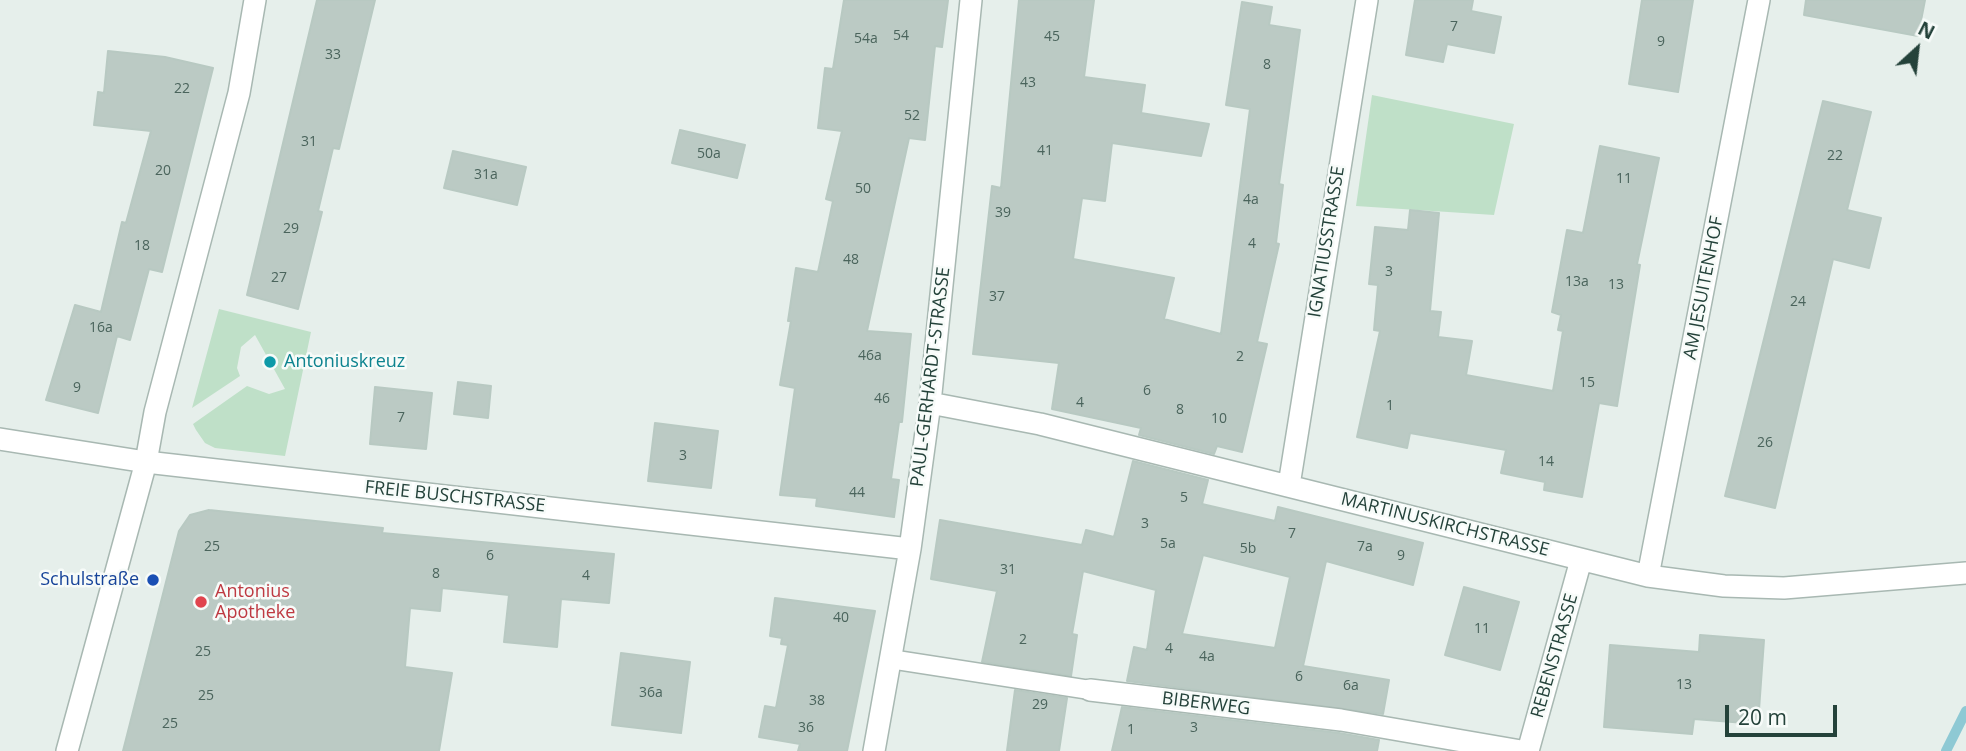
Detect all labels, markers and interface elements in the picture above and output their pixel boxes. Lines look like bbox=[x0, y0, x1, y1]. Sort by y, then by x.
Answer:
north arrow bbox=[1882, 14, 1952, 84]
text: N bbox=[1914, 15, 1939, 45]
house number: 7 bbox=[1450, 19, 1458, 35]
house number: 54 bbox=[893, 28, 909, 44]
house number: 45 bbox=[1044, 29, 1060, 45]
house number: 54a bbox=[854, 31, 878, 47]
house number: 9 bbox=[1657, 34, 1665, 50]
house number: 33 bbox=[325, 47, 341, 63]
house number: 8 bbox=[1263, 57, 1271, 73]
house number: 43 bbox=[1020, 75, 1036, 91]
house number: 22 bbox=[174, 81, 190, 97]
house number: 52 bbox=[904, 108, 920, 124]
house number: 31 bbox=[301, 134, 317, 150]
house number: 41 bbox=[1037, 143, 1053, 159]
house number: 50a bbox=[697, 146, 721, 162]
house number: 22 bbox=[1827, 148, 1843, 164]
house number: 20 bbox=[155, 163, 171, 179]
street label: IGNATIUSSTRASSE bbox=[1304, 165, 1350, 319]
house number: 31a bbox=[474, 167, 498, 183]
house number: 11 bbox=[1616, 171, 1632, 187]
house number: 50 bbox=[855, 181, 871, 197]
house number: 4a bbox=[1243, 192, 1259, 208]
house number: 39 bbox=[995, 205, 1011, 221]
street label: AM JESUITENHOF bbox=[1680, 215, 1728, 361]
house number: 29 bbox=[283, 221, 299, 237]
house number: 4 bbox=[1248, 236, 1256, 252]
house number: 18 bbox=[134, 238, 150, 254]
house number: 48 bbox=[843, 252, 859, 268]
house number: 3 bbox=[1385, 264, 1393, 280]
street label: PAUL-GERHARDT-STRASSE bbox=[907, 266, 955, 488]
house number: 27 bbox=[271, 270, 287, 286]
house number: 13a bbox=[1565, 274, 1589, 290]
house number: 13 bbox=[1608, 277, 1624, 293]
house number: 37 bbox=[989, 289, 1005, 305]
house number: 24 bbox=[1790, 294, 1806, 310]
house number: 16a bbox=[89, 320, 113, 336]
house number: 46a bbox=[858, 348, 882, 364]
house number: 2 bbox=[1236, 349, 1244, 365]
place label: Antoniuskreuz bbox=[284, 351, 405, 373]
marker: Antoniuskreuz bbox=[262, 354, 278, 370]
house number: 15 bbox=[1579, 375, 1595, 391]
house number: 9 bbox=[73, 380, 81, 396]
house number: 6 bbox=[1143, 383, 1151, 399]
house number: 46 bbox=[874, 391, 890, 407]
house number: 4 bbox=[1076, 395, 1084, 411]
house number: 1 bbox=[1386, 398, 1394, 414]
house number: 8 bbox=[1176, 402, 1184, 418]
house number: 7 bbox=[397, 410, 405, 426]
house number: 10 bbox=[1211, 411, 1227, 427]
house number: 26 bbox=[1757, 435, 1773, 451]
house number: 3 bbox=[679, 448, 687, 464]
house number: 14 bbox=[1538, 454, 1554, 470]
street label: FREIE BUSCHSTRASSE bbox=[364, 477, 546, 517]
house number: 44 bbox=[849, 485, 865, 501]
street label: MARTINUSKIRCHSTRASSE bbox=[1339, 489, 1551, 561]
house number: 5 bbox=[1180, 490, 1188, 506]
house number: 3 bbox=[1141, 516, 1149, 532]
house number: 7 bbox=[1288, 526, 1296, 542]
house number: 5a bbox=[1160, 536, 1176, 552]
house number: 25 bbox=[204, 539, 220, 555]
house number: 7a bbox=[1357, 539, 1373, 555]
house number: 5b bbox=[1240, 541, 1256, 557]
house number: 6 bbox=[486, 548, 494, 564]
house number: 9 bbox=[1397, 548, 1405, 564]
house number: 31 bbox=[1000, 562, 1016, 578]
house number: 8 bbox=[432, 566, 440, 582]
house number: 4 bbox=[582, 568, 590, 584]
place label: Schulstraße bbox=[40, 569, 139, 591]
marker: Schulstraße bbox=[145, 572, 161, 588]
place label: Antonius Apotheke bbox=[215, 581, 295, 624]
street label: REBENSTRASSE bbox=[1527, 591, 1583, 721]
marker: Antonius Apotheke bbox=[193, 594, 209, 610]
house number: 40 bbox=[833, 610, 849, 626]
house number: 11 bbox=[1474, 621, 1490, 637]
house number: 2 bbox=[1019, 632, 1027, 648]
house number: 4 bbox=[1165, 641, 1173, 657]
house number: 25 bbox=[195, 644, 211, 660]
house number: 4a bbox=[1199, 649, 1215, 665]
house number: 6 bbox=[1295, 669, 1303, 685]
house number: 13 bbox=[1676, 677, 1692, 693]
house number: 6a bbox=[1343, 678, 1359, 694]
house number: 36a bbox=[639, 685, 663, 701]
house number: 25 bbox=[198, 688, 214, 704]
street label: BIBERWEG bbox=[1160, 688, 1252, 720]
scale bar bbox=[1728, 692, 1840, 736]
house number: 38 bbox=[809, 693, 825, 709]
house number: 29 bbox=[1032, 697, 1048, 713]
text: 20 m bbox=[1738, 703, 1787, 731]
house number: 25 bbox=[162, 716, 178, 732]
house number: 36 bbox=[798, 720, 814, 736]
house number: 3 bbox=[1190, 720, 1198, 736]
house number: 1 bbox=[1127, 722, 1135, 738]

